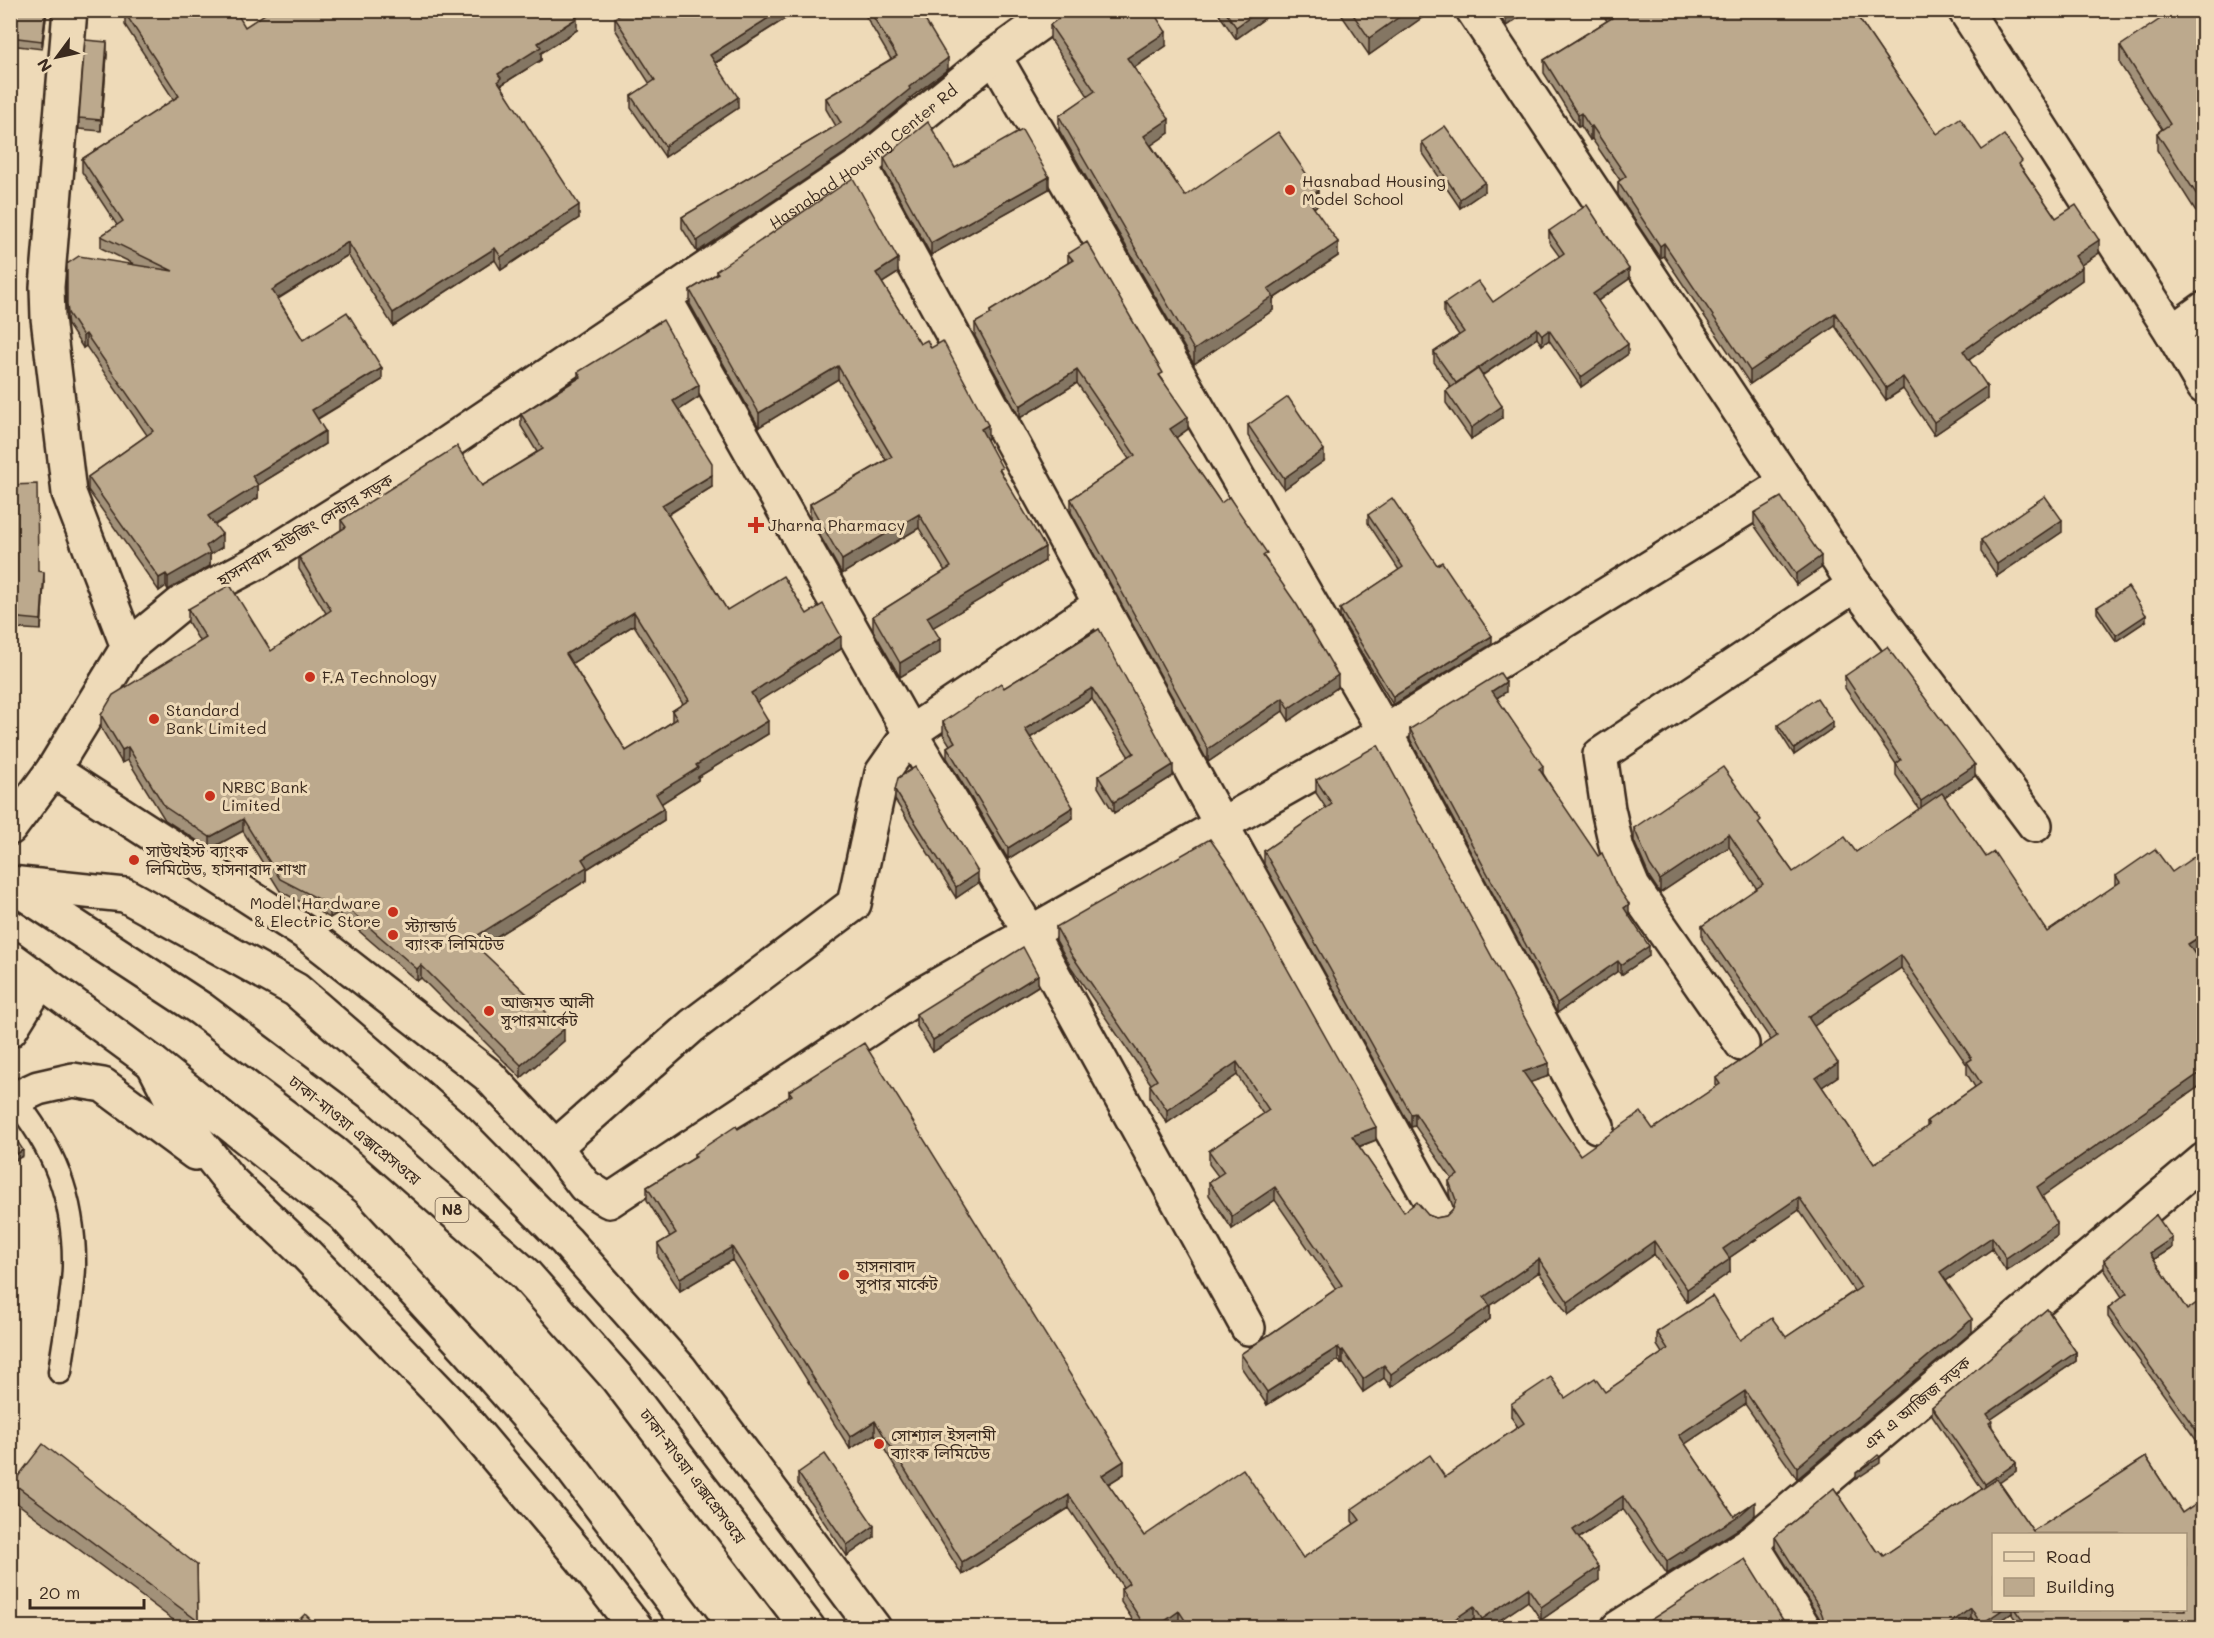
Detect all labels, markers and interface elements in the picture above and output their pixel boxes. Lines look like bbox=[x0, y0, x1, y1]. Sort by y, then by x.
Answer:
north arrow bbox=[27, 27, 87, 87]
text: N bbox=[32, 55, 56, 76]
street label: Hasnabad Housing Center Rd bbox=[765, 79, 961, 233]
place label: Hasnabad Housing Model School bbox=[1302, 170, 1446, 209]
marker: Hasnabad Housing Model School bbox=[1283, 183, 1297, 197]
street label: হাসনাবাদ হাউজিং সেন্টার সড়ক bbox=[212, 468, 397, 591]
place label: Jharna Pharmacy bbox=[768, 514, 905, 535]
marker: Jharna Pharmacy bbox=[749, 518, 763, 532]
place label: F.A Technology bbox=[322, 666, 437, 687]
marker: F.A Technology bbox=[303, 670, 317, 684]
place label: Standard Bank Limited bbox=[166, 699, 266, 738]
marker: Standard Bank Limited bbox=[147, 712, 161, 726]
place label: NRBC Bank Limited bbox=[222, 776, 308, 815]
marker: NRBC Bank Limited bbox=[203, 789, 217, 803]
place label: সাউথইস্ট ব্যাংক লিমিটেড, হাসনাবাদ শাখা bbox=[145, 840, 307, 879]
marker: সাউথইস্ট ব্যাংক লিমিটেড, হাসনাবাদ শাখা bbox=[127, 853, 141, 867]
place label: Model Hardware & Electric Store bbox=[250, 892, 381, 931]
marker: Model Hardware & Electric Store bbox=[386, 905, 400, 919]
place label: স্ট্যান্ডার্ড ব্যাংক লিমিটেড bbox=[404, 915, 505, 954]
marker: স্ট্যান্ডার্ড ব্যাংক লিমিটেড bbox=[386, 928, 400, 942]
place label: আজমত আলী সুপারমার্কেট bbox=[500, 991, 595, 1030]
marker: আজমত আলী সুপারমার্কেট bbox=[482, 1004, 496, 1018]
street label: ঢাকা-মাওয়া এক্সপ্রেসওয়ে bbox=[284, 1069, 426, 1190]
road number: N8 bbox=[436, 1198, 468, 1222]
place label: হাসনাবাদ সুপার মার্কেট bbox=[855, 1255, 938, 1294]
marker: হাসনাবাদ সুপার মার্কেট bbox=[837, 1268, 851, 1282]
street label: এম এ আজিজ সড়ক bbox=[1859, 1351, 1975, 1453]
street label: ঢাকা-মাওয়া এক্সপ্রেসওয়ে bbox=[635, 1403, 752, 1548]
place label: সোশ্যাল ইসলামী ব্যাংক লিমিটেড bbox=[890, 1424, 997, 1463]
marker: সোশ্যাল ইসলামী ব্যাংক লিমিটেড bbox=[872, 1437, 886, 1451]
legend bbox=[1992, 1533, 2187, 1611]
text: Road bbox=[2046, 1544, 2091, 1568]
scale bar bbox=[30, 1572, 144, 1610]
text: Building bbox=[2046, 1574, 2114, 1598]
text: 20 m bbox=[39, 1580, 80, 1604]

